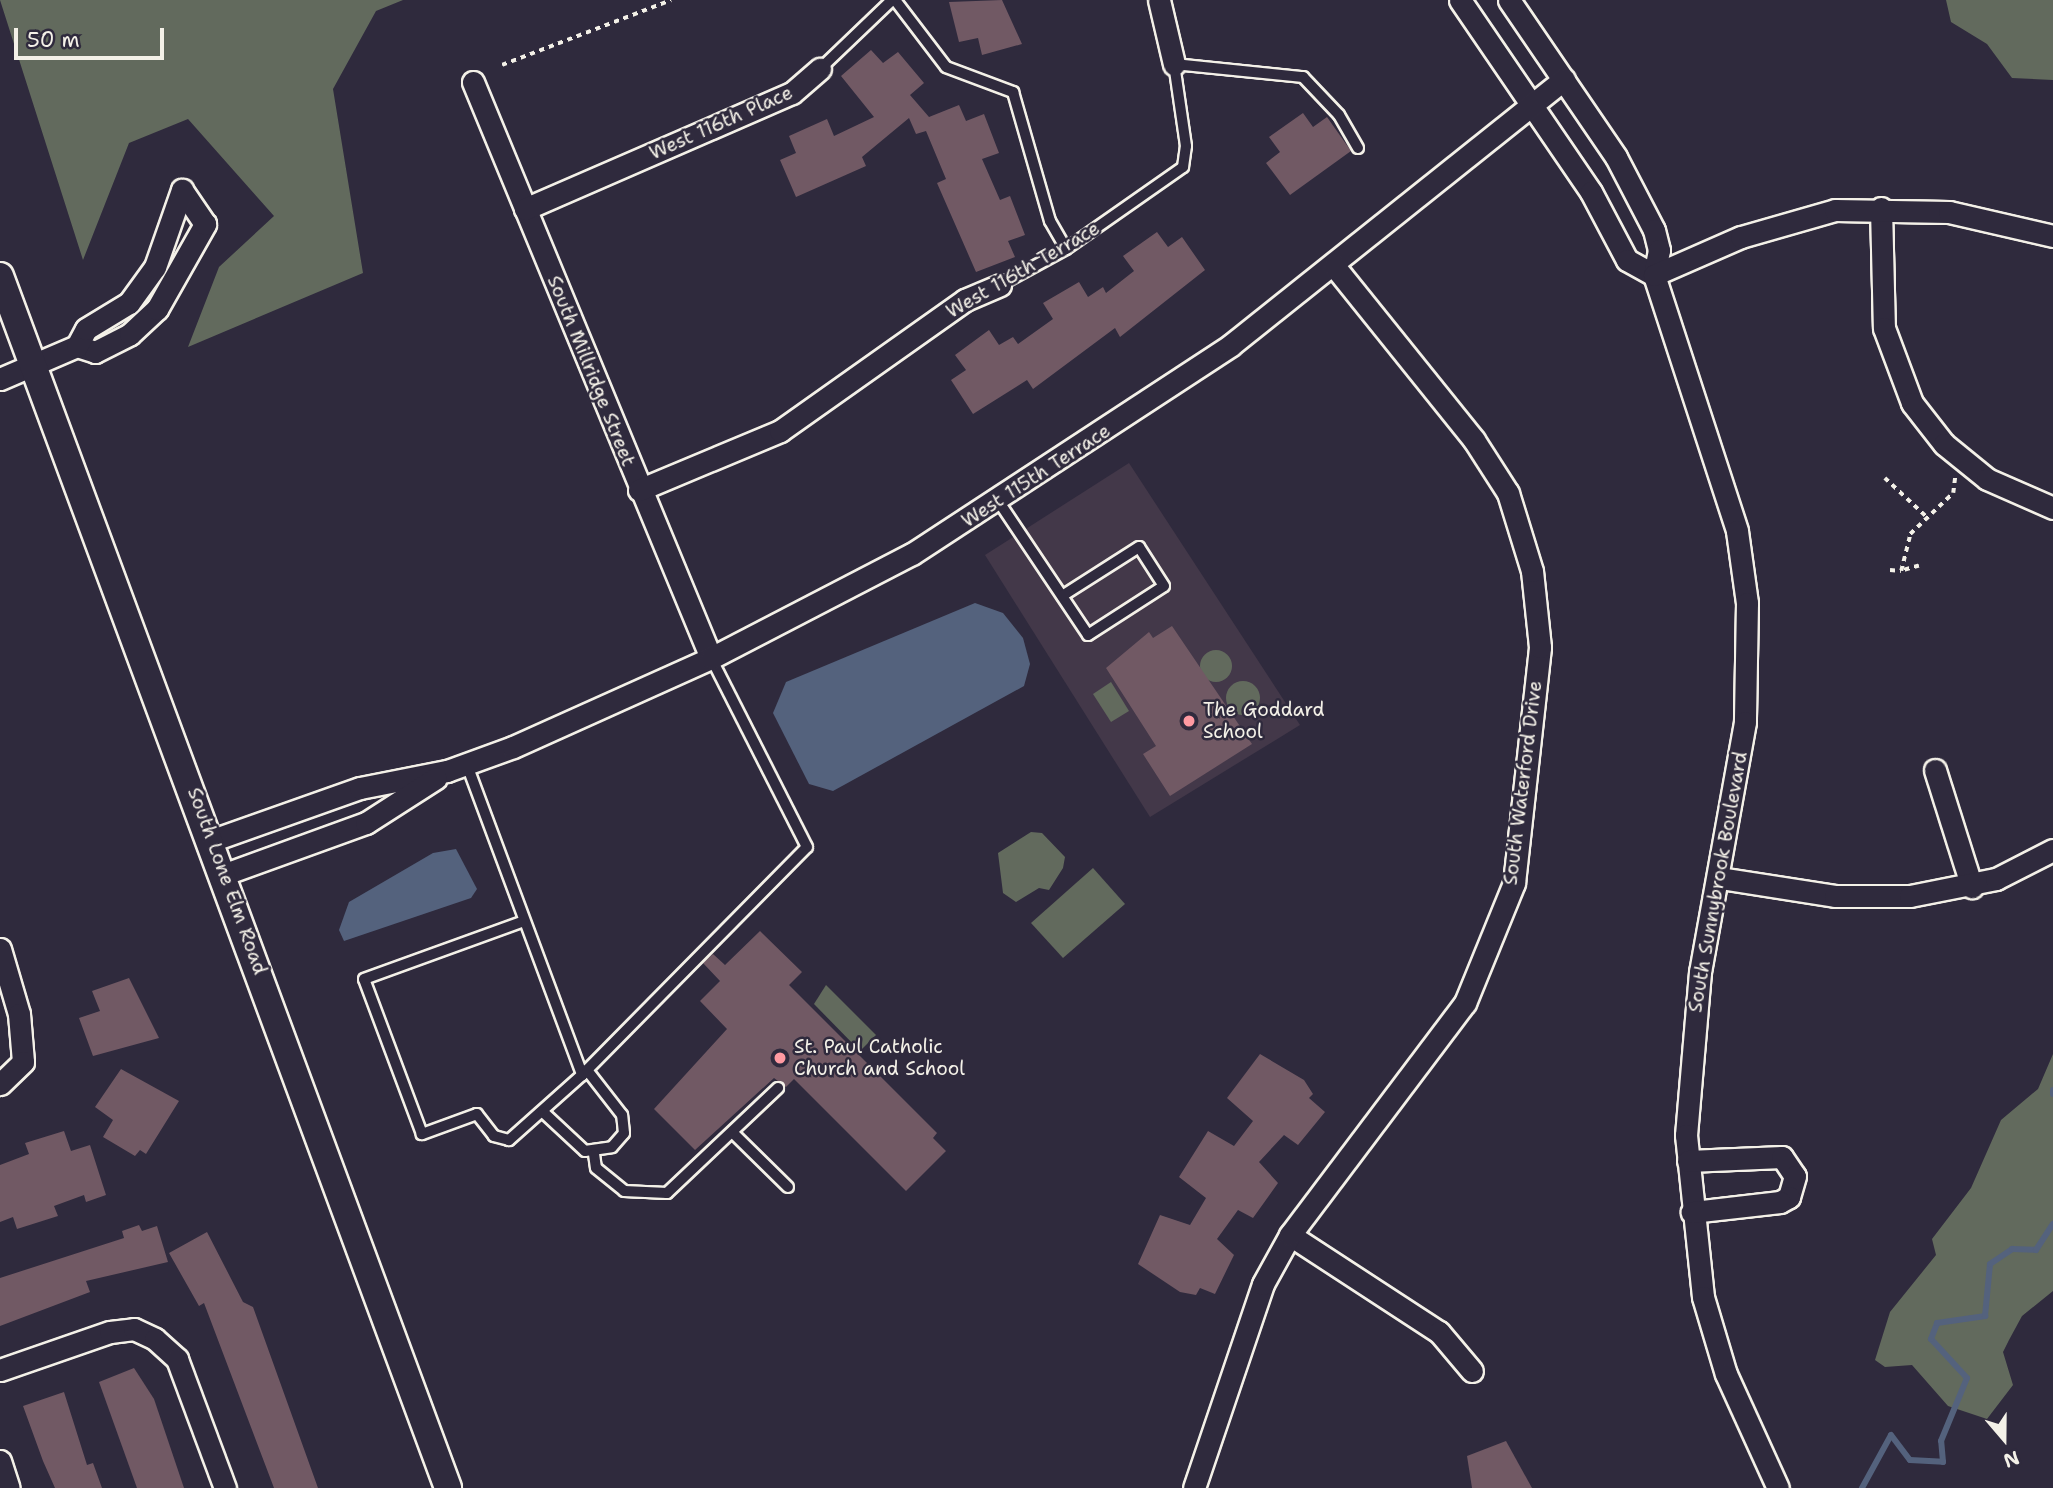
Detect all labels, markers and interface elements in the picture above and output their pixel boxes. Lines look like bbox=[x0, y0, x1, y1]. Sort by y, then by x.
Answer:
scale bar bbox=[18, 14, 168, 58]
text: 50 m bbox=[27, 26, 80, 54]
street label: West 116th Place bbox=[646, 81, 796, 165]
street label: West 116th Terrace bbox=[942, 217, 1104, 323]
street label: South Millridge Street bbox=[542, 272, 640, 470]
street label: West 115th Terrace bbox=[957, 419, 1115, 533]
street label: South Waterford Drive bbox=[1499, 680, 1547, 886]
place label: The Goddard School bbox=[1203, 699, 1324, 743]
marker: The Goddard School bbox=[1181, 713, 1197, 729]
street label: South Sunnybrook Boulevard bbox=[1684, 750, 1752, 1014]
street label: South Lone Elm Road bbox=[183, 784, 271, 978]
place label: St. Paul Catholic Church and School bbox=[794, 1036, 965, 1080]
marker: St. Paul Catholic Church and School bbox=[772, 1050, 788, 1066]
north arrow bbox=[1969, 1404, 2039, 1474]
text: N bbox=[2000, 1445, 2023, 1474]

